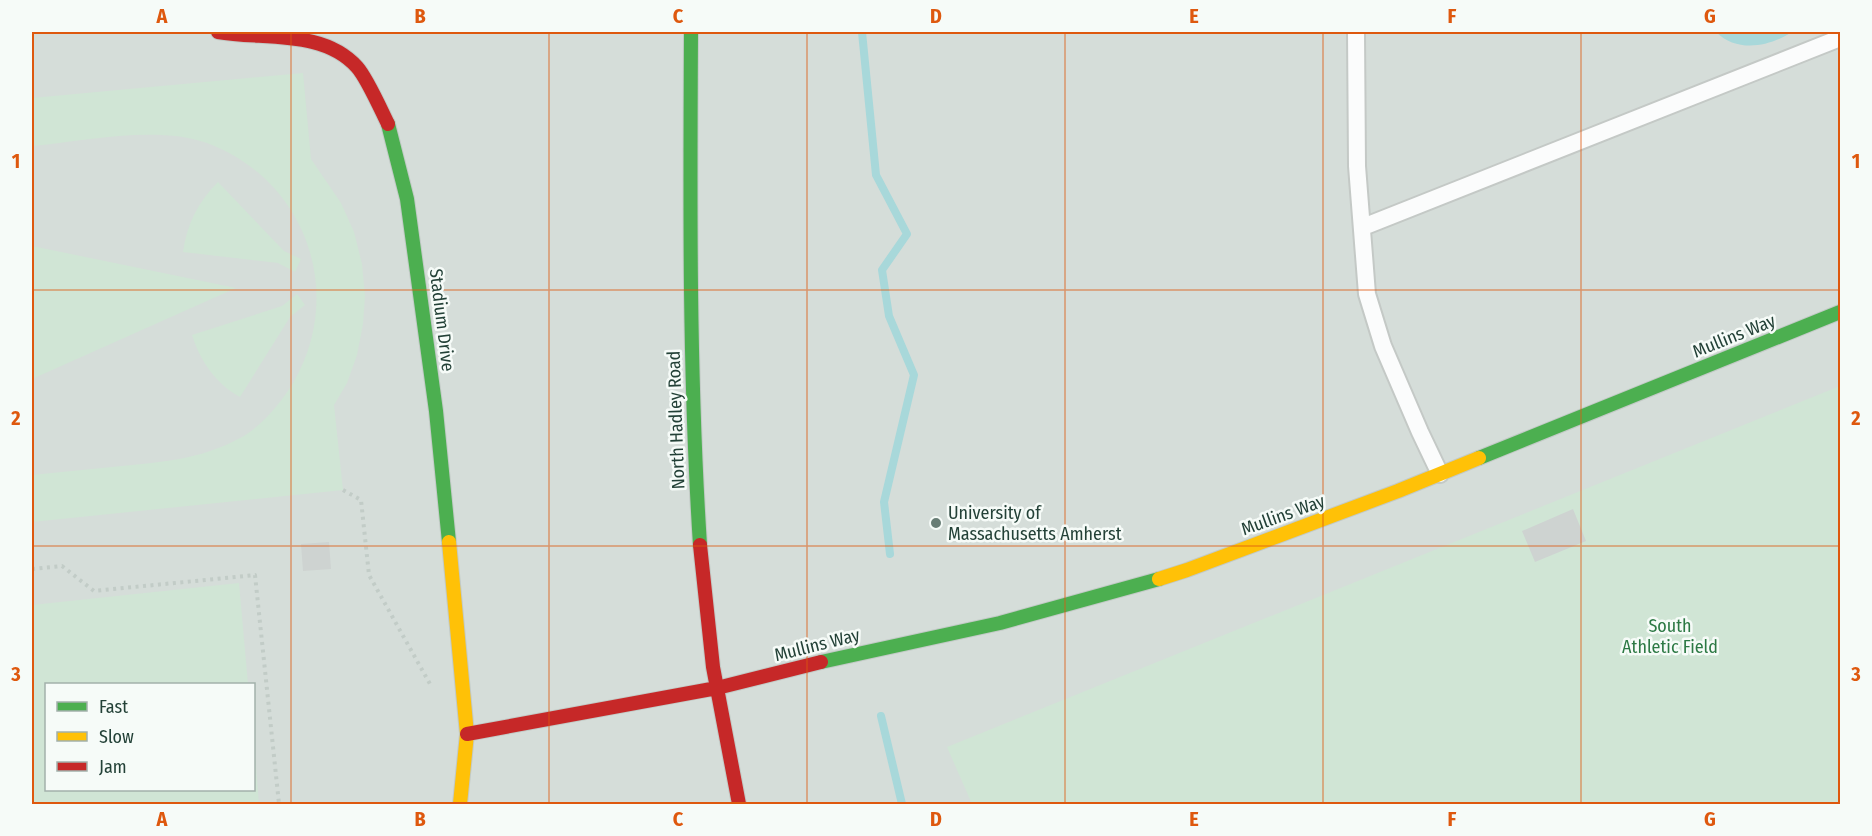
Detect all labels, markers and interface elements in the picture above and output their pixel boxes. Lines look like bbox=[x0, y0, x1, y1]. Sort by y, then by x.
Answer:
text: A bbox=[156, 4, 169, 28]
text: B bbox=[414, 4, 426, 28]
text: C bbox=[673, 4, 684, 28]
text: D bbox=[930, 4, 942, 28]
text: E bbox=[1189, 4, 1199, 28]
text: F bbox=[1448, 4, 1457, 28]
text: G bbox=[1704, 4, 1716, 28]
text: 1 bbox=[12, 149, 20, 173]
text: 1 bbox=[1852, 149, 1860, 173]
street label: Stadium Drive bbox=[425, 267, 459, 373]
street label: Mullins Way bbox=[1689, 309, 1779, 363]
street label: North Hadley Road bbox=[663, 350, 689, 490]
text: 2 bbox=[10, 406, 21, 430]
text: 2 bbox=[1850, 406, 1861, 430]
street label: Mullins Way bbox=[1238, 490, 1328, 540]
place label: University of Massachusetts Amherst bbox=[948, 502, 1122, 545]
marker: University of Massachusetts Amherst bbox=[929, 516, 943, 530]
park label: South Athletic Field bbox=[1622, 615, 1718, 658]
street label: Mullins Way bbox=[772, 624, 862, 666]
text: 3 bbox=[10, 662, 21, 686]
text: 3 bbox=[1850, 662, 1861, 686]
legend bbox=[45, 683, 255, 791]
text: Fast bbox=[99, 696, 128, 718]
text: Slow bbox=[99, 726, 134, 748]
text: Jam bbox=[99, 756, 127, 778]
text: A bbox=[156, 807, 169, 831]
text: B bbox=[414, 807, 426, 831]
text: C bbox=[673, 807, 684, 831]
text: D bbox=[930, 807, 942, 831]
text: E bbox=[1189, 807, 1199, 831]
text: F bbox=[1448, 807, 1457, 831]
text: G bbox=[1704, 807, 1716, 831]

